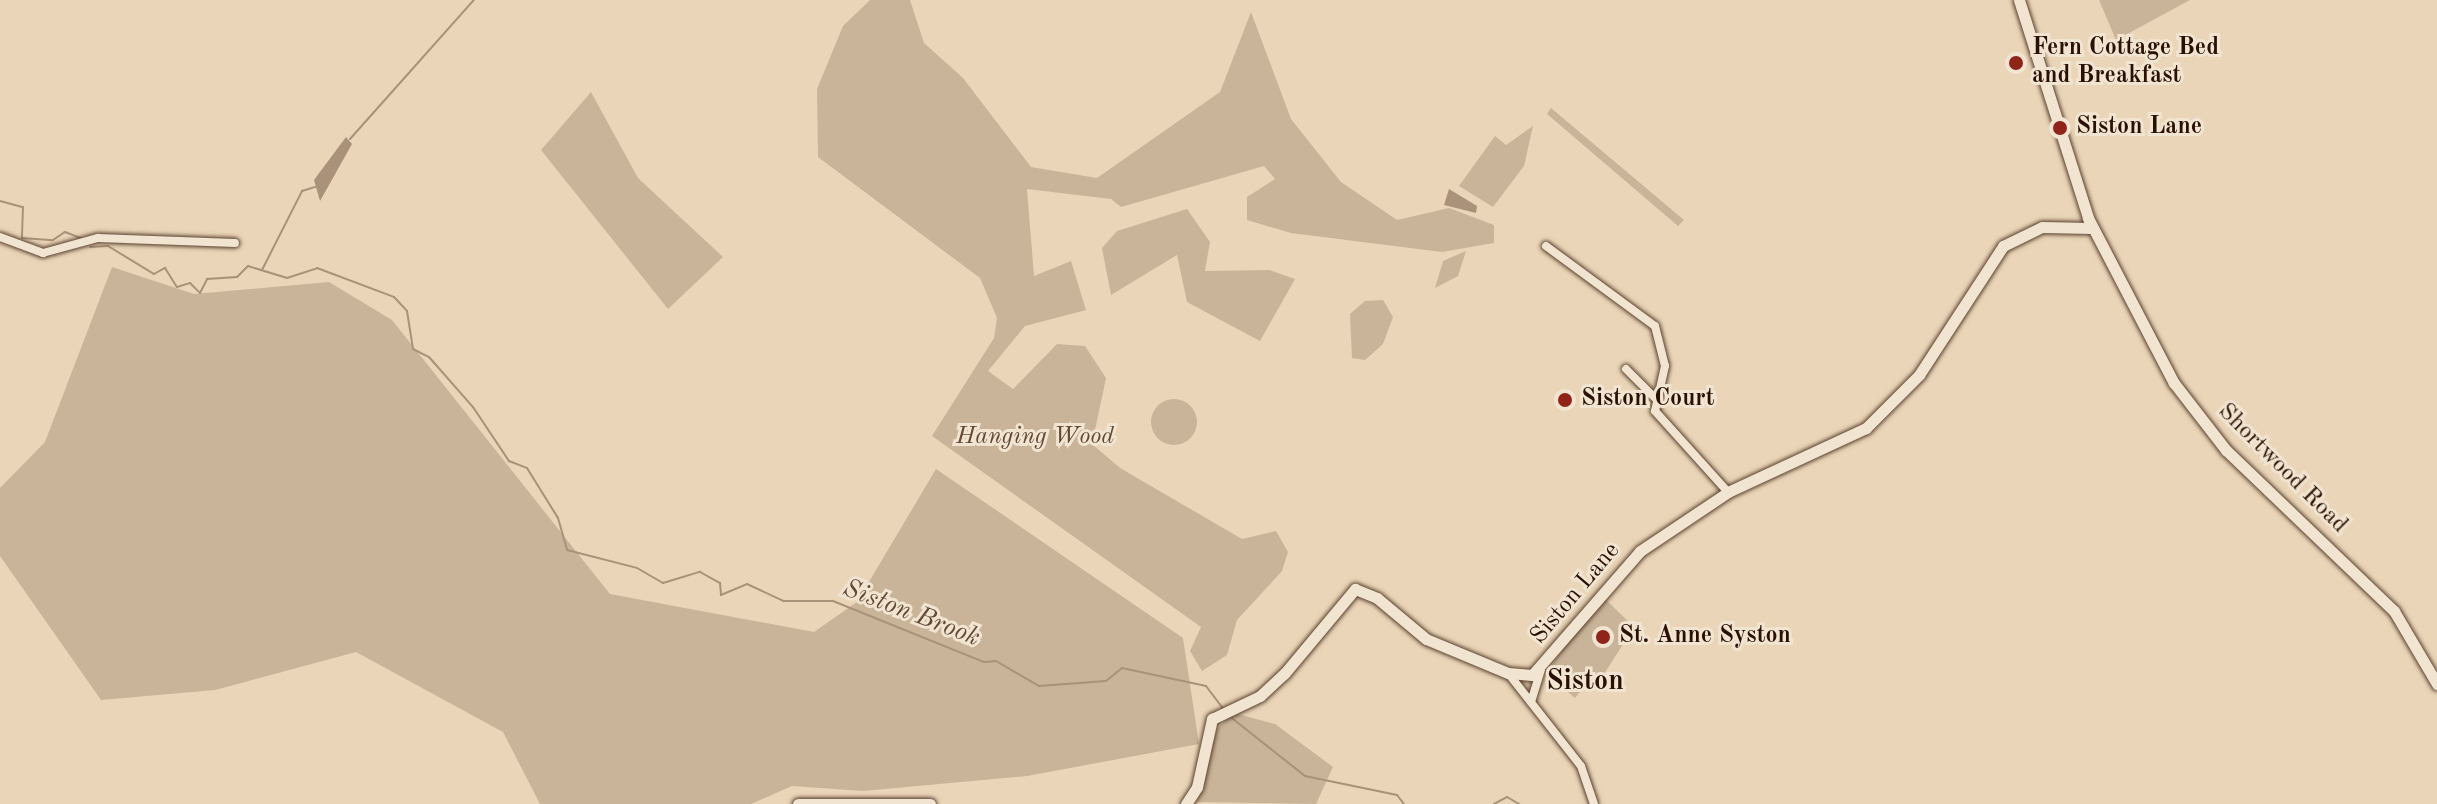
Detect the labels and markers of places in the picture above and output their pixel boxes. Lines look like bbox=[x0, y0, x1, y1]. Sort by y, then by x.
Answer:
place label: Fern Cottage Bed and Breakfast bbox=[2032, 35, 2219, 91]
marker: Fern Cottage Bed and Breakfast bbox=[2007, 54, 2025, 72]
place label: Siston Lane bbox=[2076, 114, 2202, 142]
marker: Siston Lane bbox=[2051, 119, 2069, 137]
place label: Siston Court bbox=[1581, 386, 1714, 414]
marker: Siston Court bbox=[1556, 391, 1574, 409]
place label: St. Anne Syston bbox=[1619, 623, 1791, 651]
marker: St. Anne Syston bbox=[1594, 628, 1612, 646]

